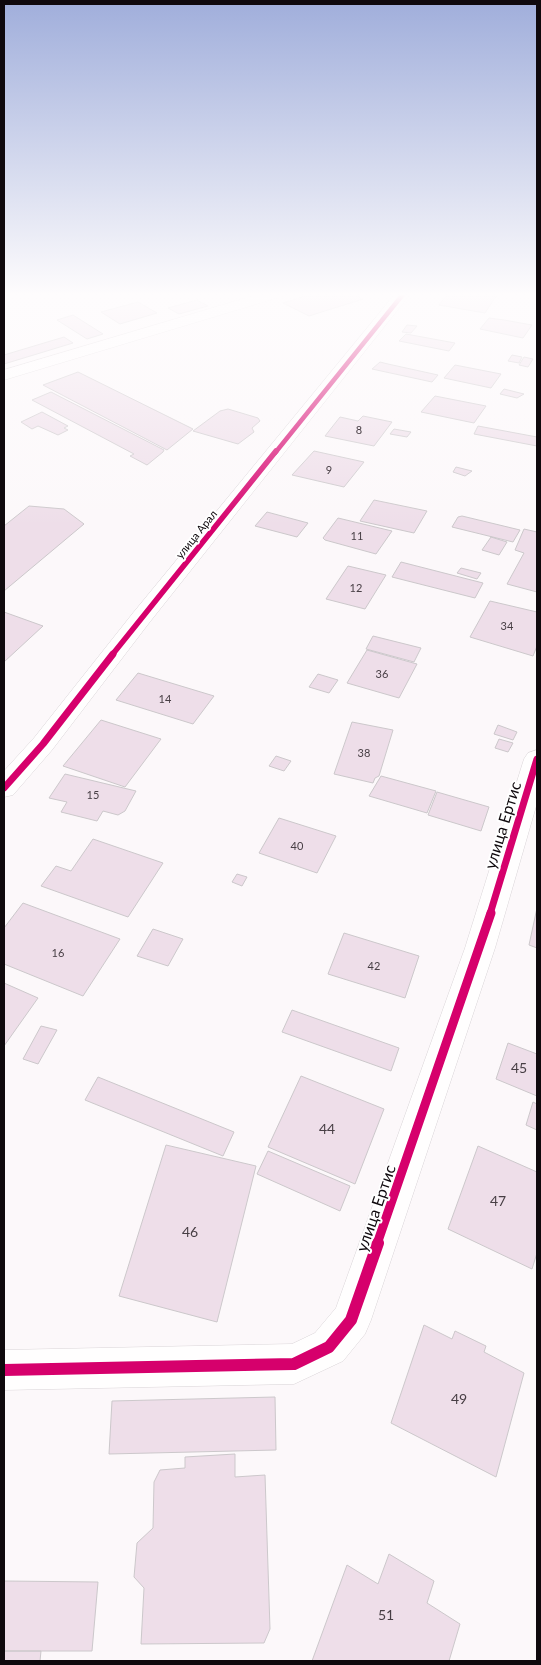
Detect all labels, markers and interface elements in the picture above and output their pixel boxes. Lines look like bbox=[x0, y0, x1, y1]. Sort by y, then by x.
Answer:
house number: 8 bbox=[356, 423, 362, 436]
house number: 9 bbox=[326, 463, 332, 476]
street label: улица Арал bbox=[173, 507, 219, 561]
house number: 11 bbox=[351, 529, 363, 542]
house number: 12 bbox=[350, 581, 362, 594]
house number: 34 bbox=[501, 619, 514, 632]
house number: 36 bbox=[376, 667, 388, 680]
house number: 14 bbox=[159, 692, 172, 705]
house number: 38 bbox=[358, 746, 370, 759]
street label: улица Ертис bbox=[480, 779, 524, 871]
house number: 15 bbox=[87, 788, 99, 801]
house number: 40 bbox=[291, 839, 304, 852]
house number: 16 bbox=[52, 946, 64, 959]
house number: 42 bbox=[368, 959, 380, 972]
house number: 45 bbox=[511, 1059, 527, 1076]
house number: 44 bbox=[319, 1120, 335, 1137]
street label: улица Ертис bbox=[351, 1162, 399, 1254]
house number: 47 bbox=[490, 1192, 506, 1209]
house number: 46 bbox=[182, 1223, 198, 1240]
house number: 49 bbox=[451, 1390, 467, 1407]
house number: 51 bbox=[378, 1606, 394, 1623]

